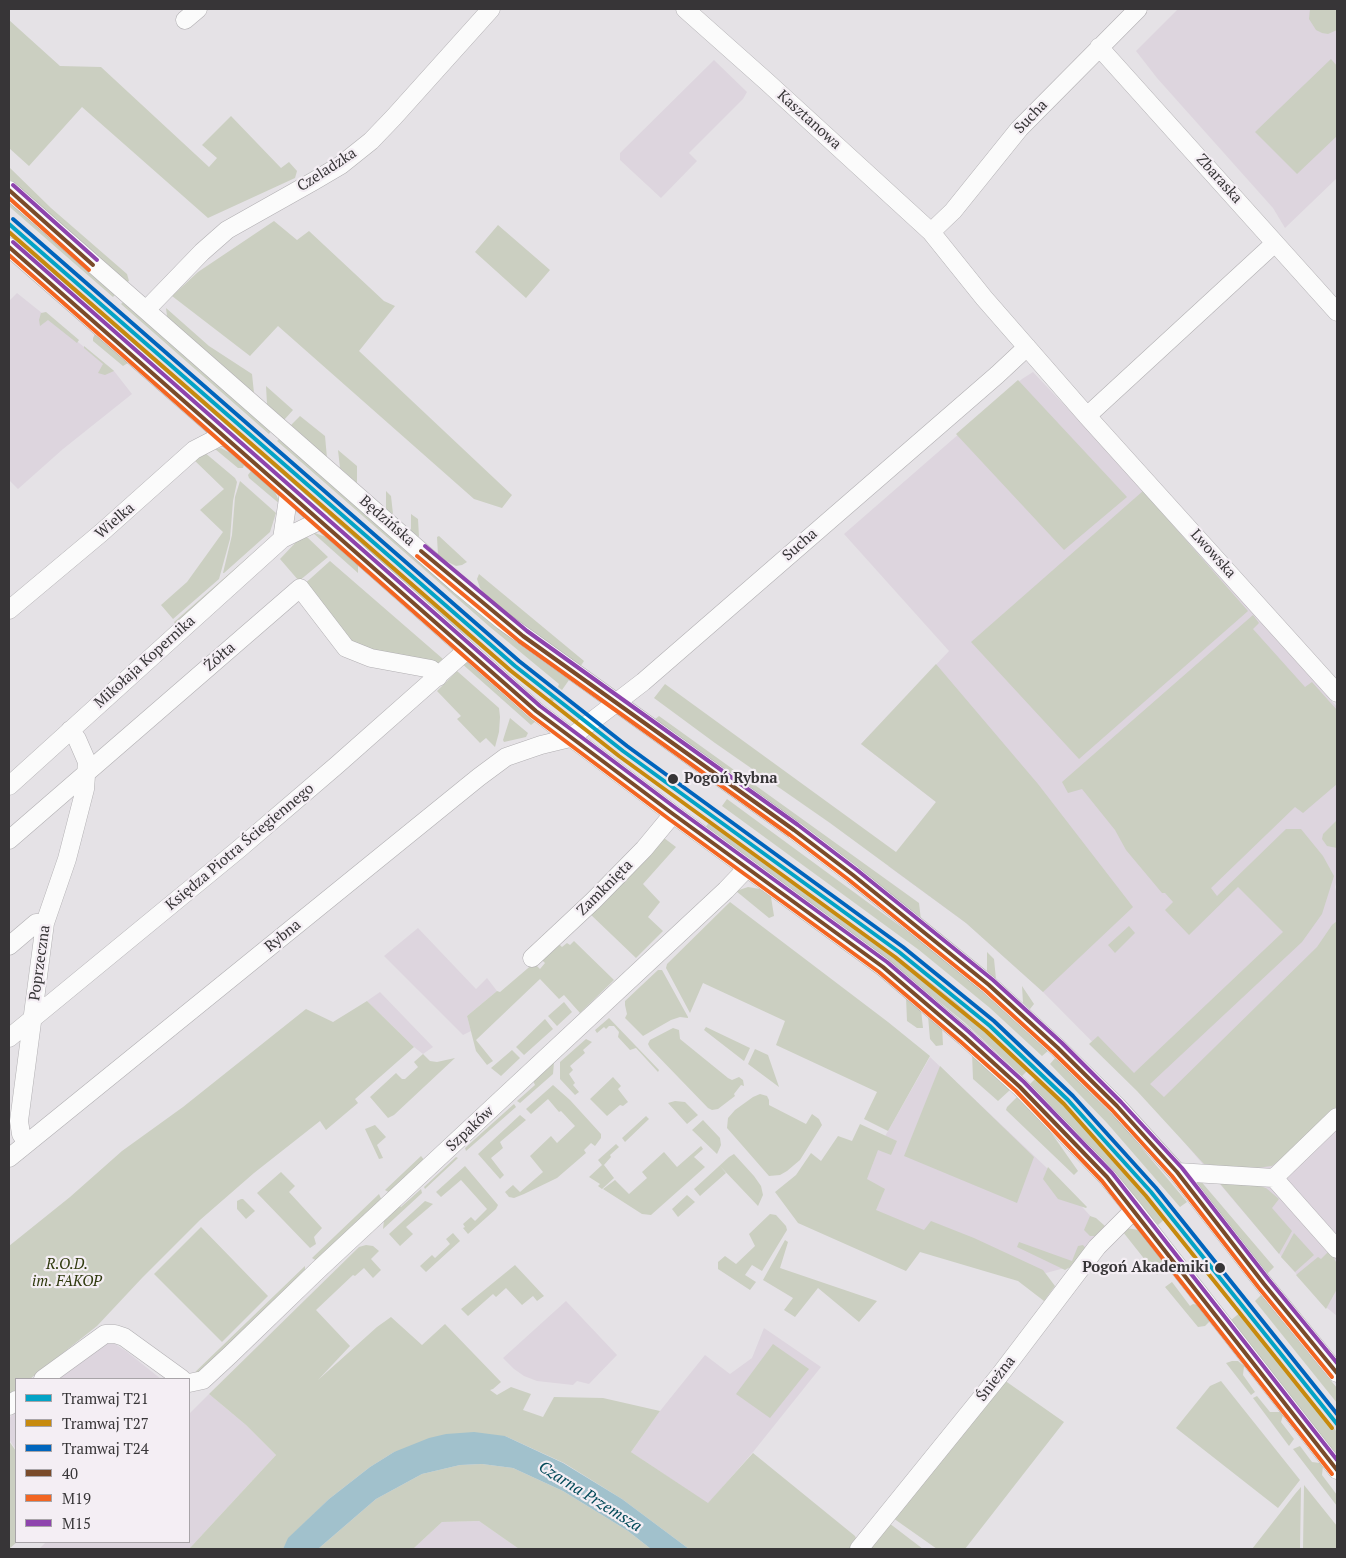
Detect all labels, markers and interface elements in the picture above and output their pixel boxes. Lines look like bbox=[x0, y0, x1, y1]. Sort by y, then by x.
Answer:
street label: Kasztanowa bbox=[773, 87, 845, 153]
street label: Sucha bbox=[1011, 96, 1051, 138]
street label: Czeladzka bbox=[294, 144, 360, 196]
street label: Zbaraska bbox=[1192, 151, 1246, 207]
street label: Będzińska bbox=[356, 492, 418, 550]
street label: Wielka bbox=[92, 499, 138, 543]
street label: Sucha bbox=[779, 525, 821, 565]
street label: Lwowska bbox=[1186, 526, 1240, 582]
street label: Mikołaja Kopernika bbox=[91, 612, 199, 712]
street label: Żółta bbox=[201, 639, 239, 675]
place label: Pogoń Rybna bbox=[684, 770, 778, 788]
marker: Pogoń Rybna bbox=[666, 772, 680, 786]
street label: Księdza Piotra Ściegiennego bbox=[162, 780, 318, 914]
street label: Zamknięta bbox=[573, 856, 637, 920]
street label: Rybna bbox=[261, 916, 305, 956]
street label: Poprzeczna bbox=[26, 924, 54, 1002]
street label: Szpaków bbox=[443, 1103, 497, 1155]
park label: R.O.D. im. FAKOP bbox=[32, 1256, 102, 1291]
place label: Pogoń Akademiki bbox=[1082, 1259, 1209, 1277]
marker: Pogoń Akademiki bbox=[1213, 1261, 1227, 1275]
street label: Śnieżna bbox=[973, 1353, 1019, 1405]
legend bbox=[15, 1378, 190, 1543]
text: Tramwaj T21 bbox=[62, 1388, 149, 1408]
text: Tramwaj T27 bbox=[62, 1413, 149, 1433]
text: Tramwaj T24 bbox=[62, 1438, 149, 1458]
water label: Czarna Przemsza bbox=[535, 1458, 645, 1536]
text: 40 bbox=[62, 1463, 78, 1483]
text: M19 bbox=[62, 1488, 91, 1508]
text: M15 bbox=[62, 1513, 91, 1533]

